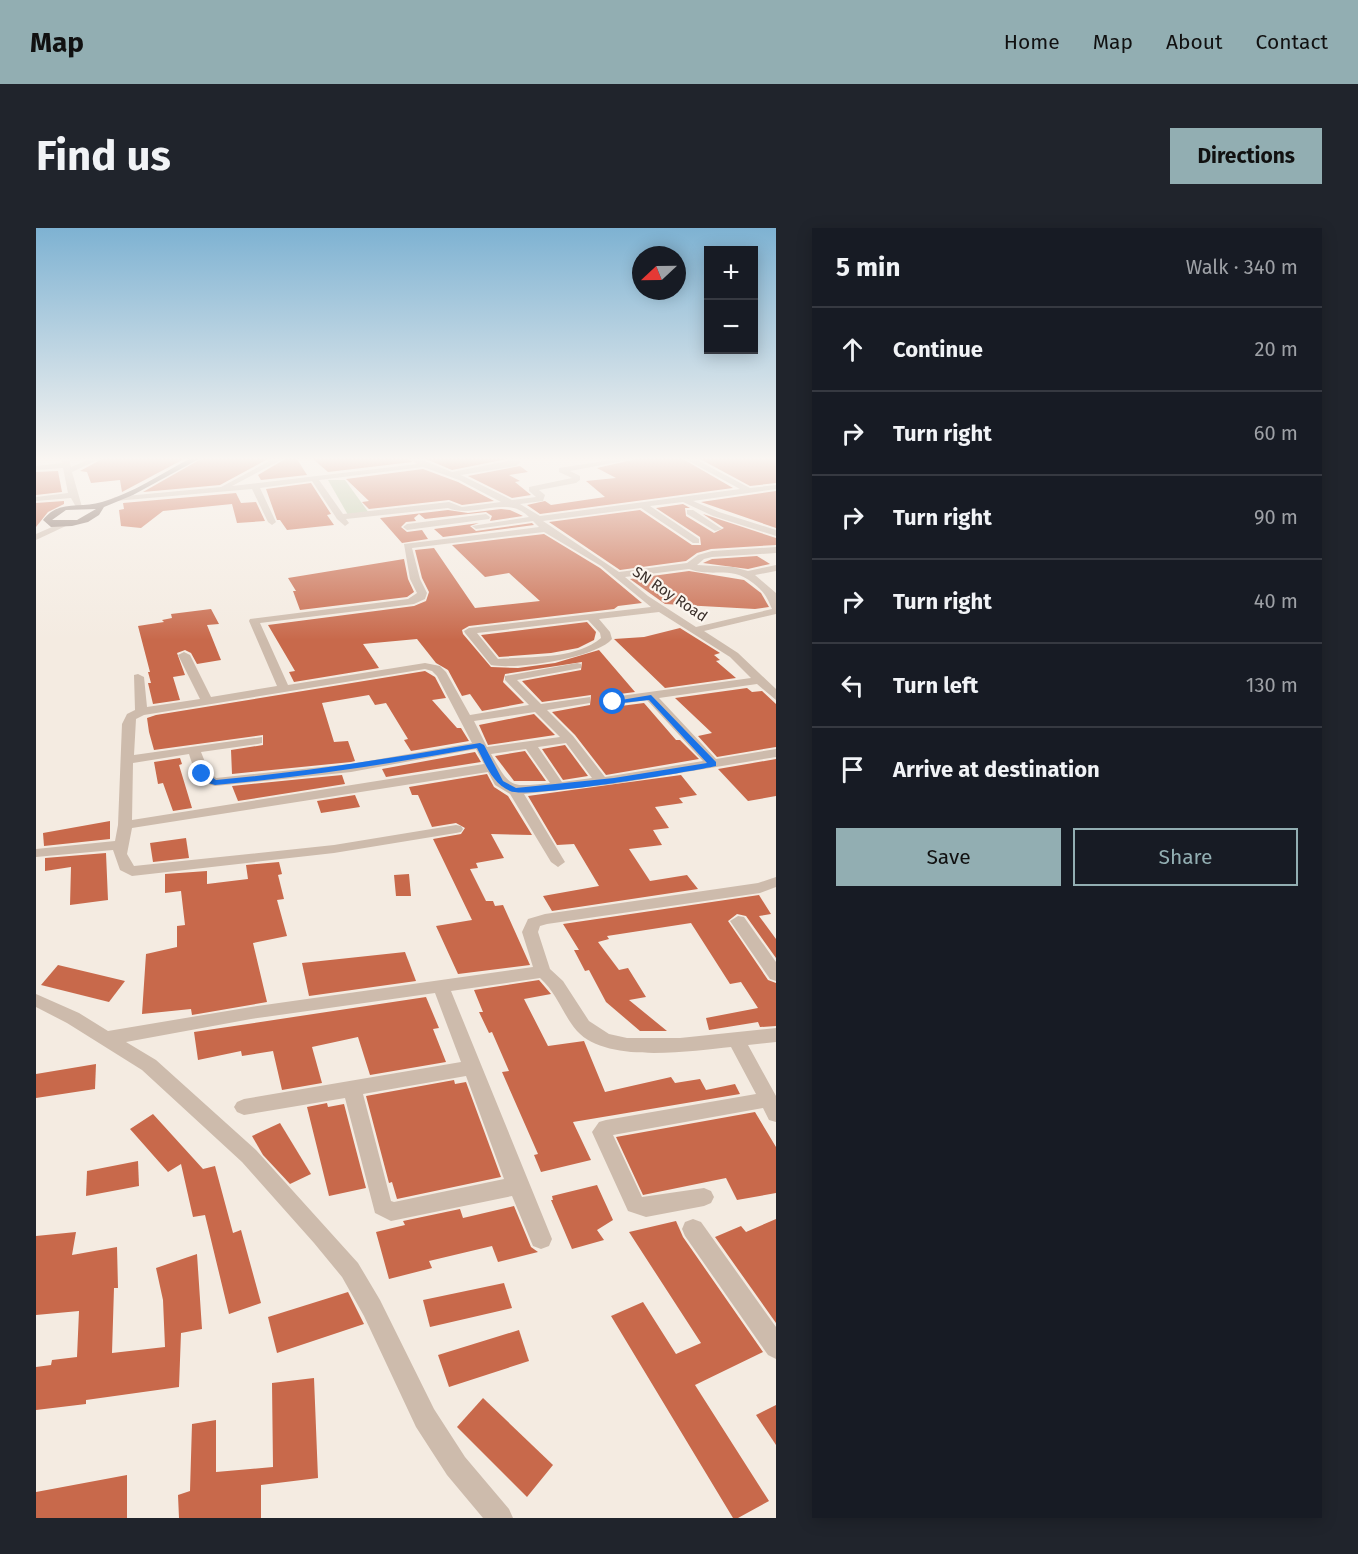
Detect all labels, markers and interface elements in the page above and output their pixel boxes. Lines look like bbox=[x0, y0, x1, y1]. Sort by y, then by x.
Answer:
text: Map bbox=[30, 26, 84, 59]
text: Home bbox=[1004, 29, 1060, 55]
text: Map bbox=[1093, 29, 1133, 55]
text: About bbox=[1166, 29, 1223, 55]
text: Contact bbox=[1256, 29, 1328, 55]
button: Directions bbox=[1170, 128, 1322, 184]
text: Find us bbox=[36, 131, 171, 181]
north arrow bbox=[632, 246, 686, 300]
map controls bbox=[704, 246, 758, 354]
button: + bbox=[704, 246, 758, 300]
text: 5 min bbox=[836, 252, 900, 283]
text: Walk · 340 m bbox=[1186, 255, 1298, 279]
button: − bbox=[704, 300, 758, 354]
icon: ahead bbox=[836, 333, 869, 366]
text: Continue bbox=[893, 336, 983, 363]
text: 20 m bbox=[1255, 337, 1298, 361]
icon: right bbox=[836, 417, 869, 450]
text: Turn right bbox=[893, 420, 992, 447]
text: 60 m bbox=[1254, 421, 1298, 445]
icon: right bbox=[836, 501, 869, 534]
text: Turn right bbox=[893, 504, 992, 531]
text: 90 m bbox=[1254, 505, 1298, 529]
street label: SN Roy Road bbox=[629, 563, 711, 625]
icon: right bbox=[836, 585, 869, 618]
text: Turn right bbox=[893, 588, 992, 615]
text: 40 m bbox=[1254, 589, 1298, 613]
icon: left bbox=[836, 669, 869, 702]
text: Turn left bbox=[893, 672, 978, 699]
text: 130 m bbox=[1246, 673, 1298, 697]
route start bbox=[599, 688, 625, 714]
icon: arrive bbox=[836, 753, 869, 786]
text: Arrive at destination bbox=[893, 756, 1100, 783]
route end bbox=[188, 760, 214, 786]
button: Save bbox=[836, 828, 1061, 886]
button: Share bbox=[1073, 828, 1298, 886]

